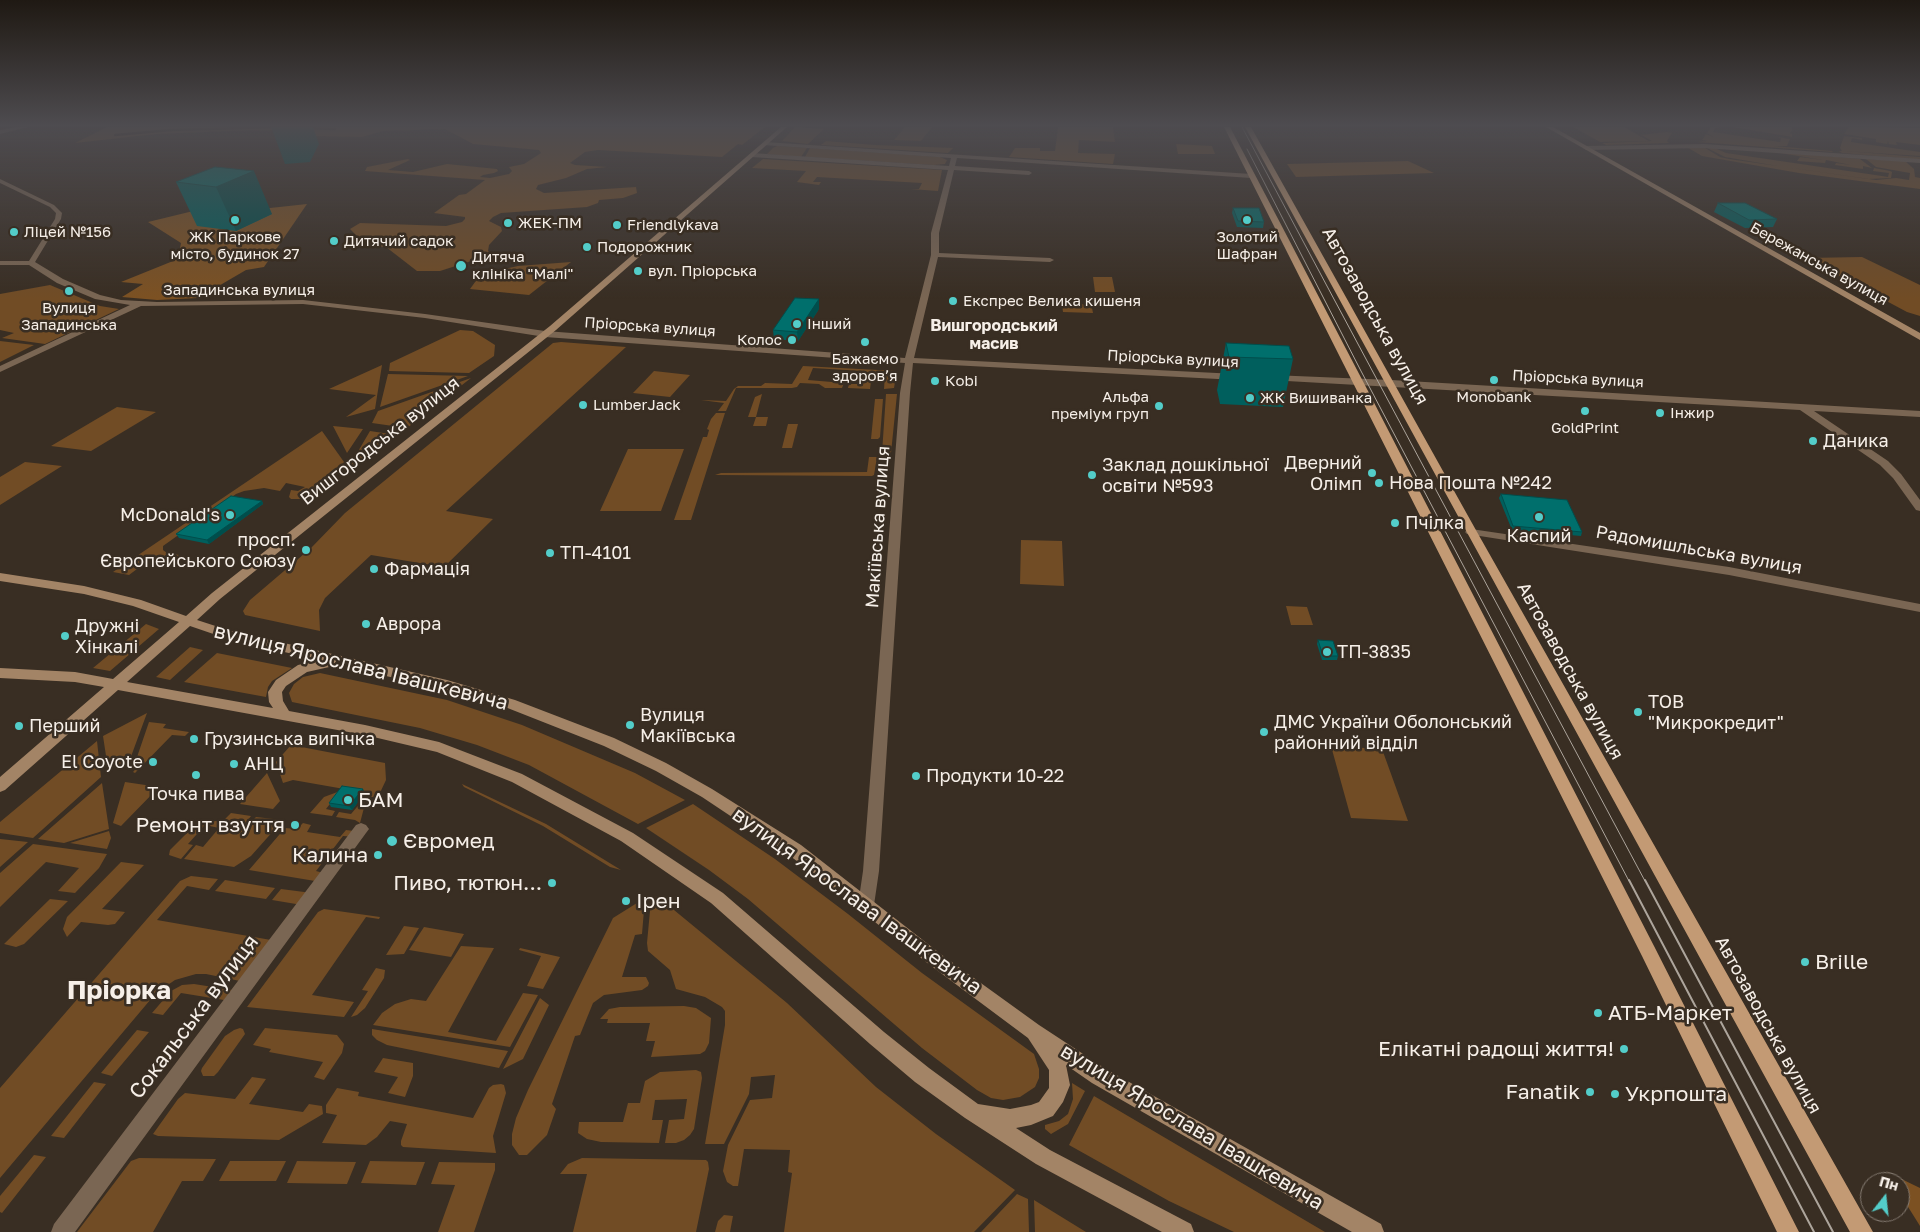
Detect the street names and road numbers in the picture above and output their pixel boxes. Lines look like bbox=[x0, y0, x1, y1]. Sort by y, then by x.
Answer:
street label: Бережанська вулиця bbox=[1747, 219, 1891, 309]
street label: Автозаводська вулиця bbox=[1317, 224, 1433, 408]
street label: Западинська вулиця bbox=[163, 281, 315, 299]
street label: Пріорська вулиця bbox=[584, 313, 716, 341]
street label: Пріорська вулиця bbox=[1107, 347, 1239, 371]
street label: Пріорська вулиця bbox=[1512, 367, 1644, 391]
street label: Вишгородська вулиця bbox=[296, 372, 464, 510]
street label: Макіївська вулиця bbox=[862, 445, 894, 609]
street label: Радомишльська вулиця bbox=[1594, 521, 1804, 579]
street label: Автозаводська вулиця bbox=[1512, 579, 1628, 763]
street label: вулиця Ярослава Івашкевича bbox=[211, 618, 511, 716]
street label: вулиця Ярослава Івашкевича bbox=[727, 802, 987, 1000]
street label: Сокальська вулиця bbox=[124, 930, 264, 1104]
street label: Автозаводська вулиця bbox=[1710, 933, 1826, 1117]
street label: вулиця Ярослава Івашкевича bbox=[1056, 1038, 1328, 1216]

